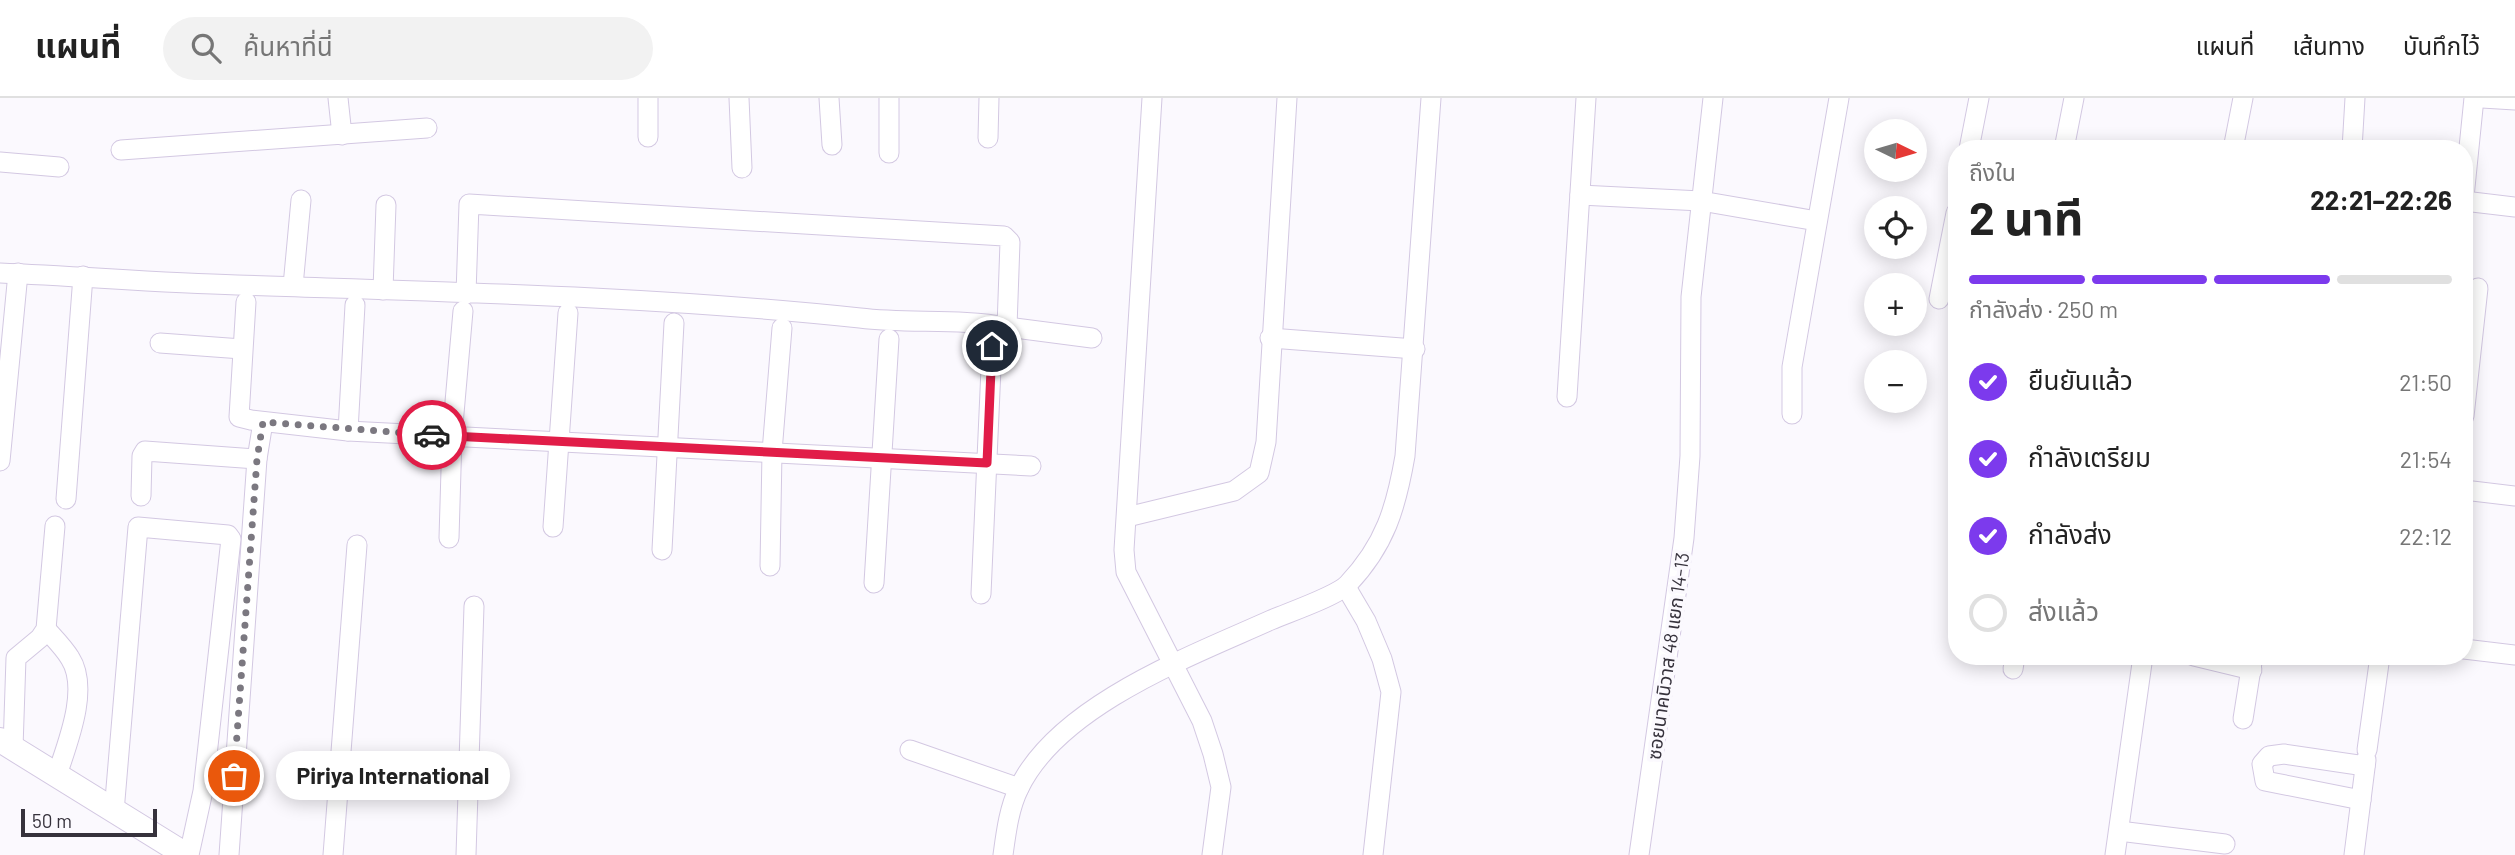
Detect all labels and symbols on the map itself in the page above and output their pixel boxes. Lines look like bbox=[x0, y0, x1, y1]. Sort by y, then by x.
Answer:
north arrow bbox=[1864, 119, 1927, 182]
pin bbox=[962, 316, 1022, 376]
courier bbox=[397, 400, 467, 470]
street label: ซอยนาคนิวาส 48 แยก 14-13 bbox=[1642, 551, 1693, 761]
pin bbox=[204, 746, 264, 806]
callout: Piriya International bbox=[276, 752, 510, 800]
scale bar bbox=[21, 806, 158, 838]

